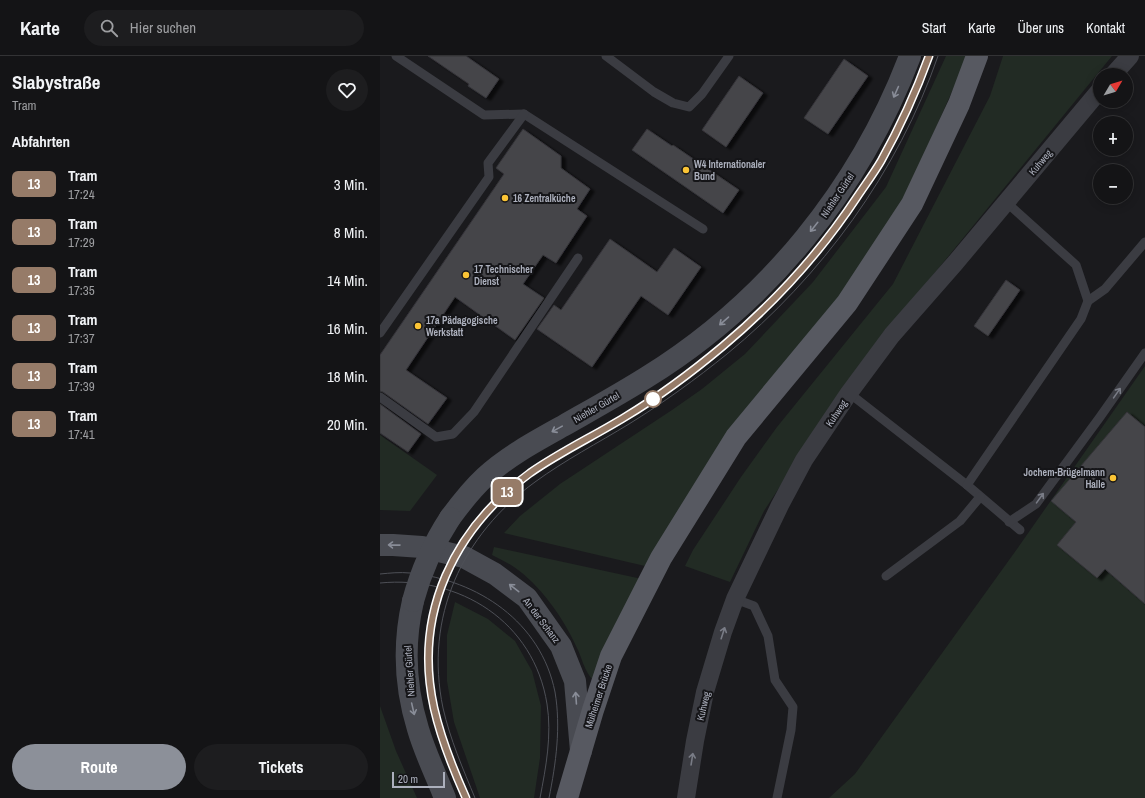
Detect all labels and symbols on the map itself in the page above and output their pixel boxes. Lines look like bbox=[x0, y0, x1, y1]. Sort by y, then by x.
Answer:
north arrow bbox=[1093, 68, 1133, 108]
one-way arrow bbox=[891, 86, 899, 98]
street label: Kuhweg bbox=[1026, 146, 1055, 178]
place label: W4 Internationaler Bund bbox=[694, 158, 766, 183]
marker: W4 Internationaler Bund bbox=[681, 165, 691, 175]
street label: Niehler Gürtel bbox=[818, 170, 857, 220]
place label: 16 Zentralküche bbox=[513, 192, 576, 205]
marker: 16 Zentralküche bbox=[500, 193, 510, 203]
one-way arrow bbox=[810, 222, 819, 233]
place label: 17 Technischer Dienst bbox=[474, 263, 534, 288]
marker: 17 Technischer Dienst bbox=[461, 270, 471, 280]
place label: 17a Pädagogische Werkstatt bbox=[426, 314, 498, 339]
one-way arrow bbox=[719, 316, 730, 325]
marker: 17a Pädagogische Werkstatt bbox=[413, 321, 423, 331]
one-way arrow bbox=[1113, 388, 1121, 399]
street label: Niehler Gürtel bbox=[571, 389, 622, 426]
unlabelled marker bbox=[644, 390, 662, 408]
street label: Kuhweg bbox=[823, 397, 850, 429]
one-way arrow bbox=[551, 426, 563, 434]
place label: Jochem-Brügelmann Halle bbox=[1023, 466, 1105, 491]
marker: Jochem-Brügelmann Halle bbox=[1108, 473, 1118, 483]
line badge: 13 bbox=[489, 479, 525, 505]
one-way arrow bbox=[1036, 493, 1044, 504]
one-way arrow bbox=[388, 541, 401, 549]
one-way arrow bbox=[508, 584, 519, 592]
street label: An der Schanz bbox=[520, 594, 563, 646]
one-way arrow bbox=[719, 628, 727, 640]
street label: Niehler Gürtel bbox=[401, 645, 418, 697]
street label: Mülheimer Brücke bbox=[582, 662, 615, 730]
street label: Kuhweg bbox=[694, 690, 713, 722]
one-way arrow bbox=[573, 692, 580, 705]
one-way arrow bbox=[409, 702, 417, 715]
one-way arrow bbox=[688, 753, 696, 766]
scale bar bbox=[392, 770, 445, 789]

